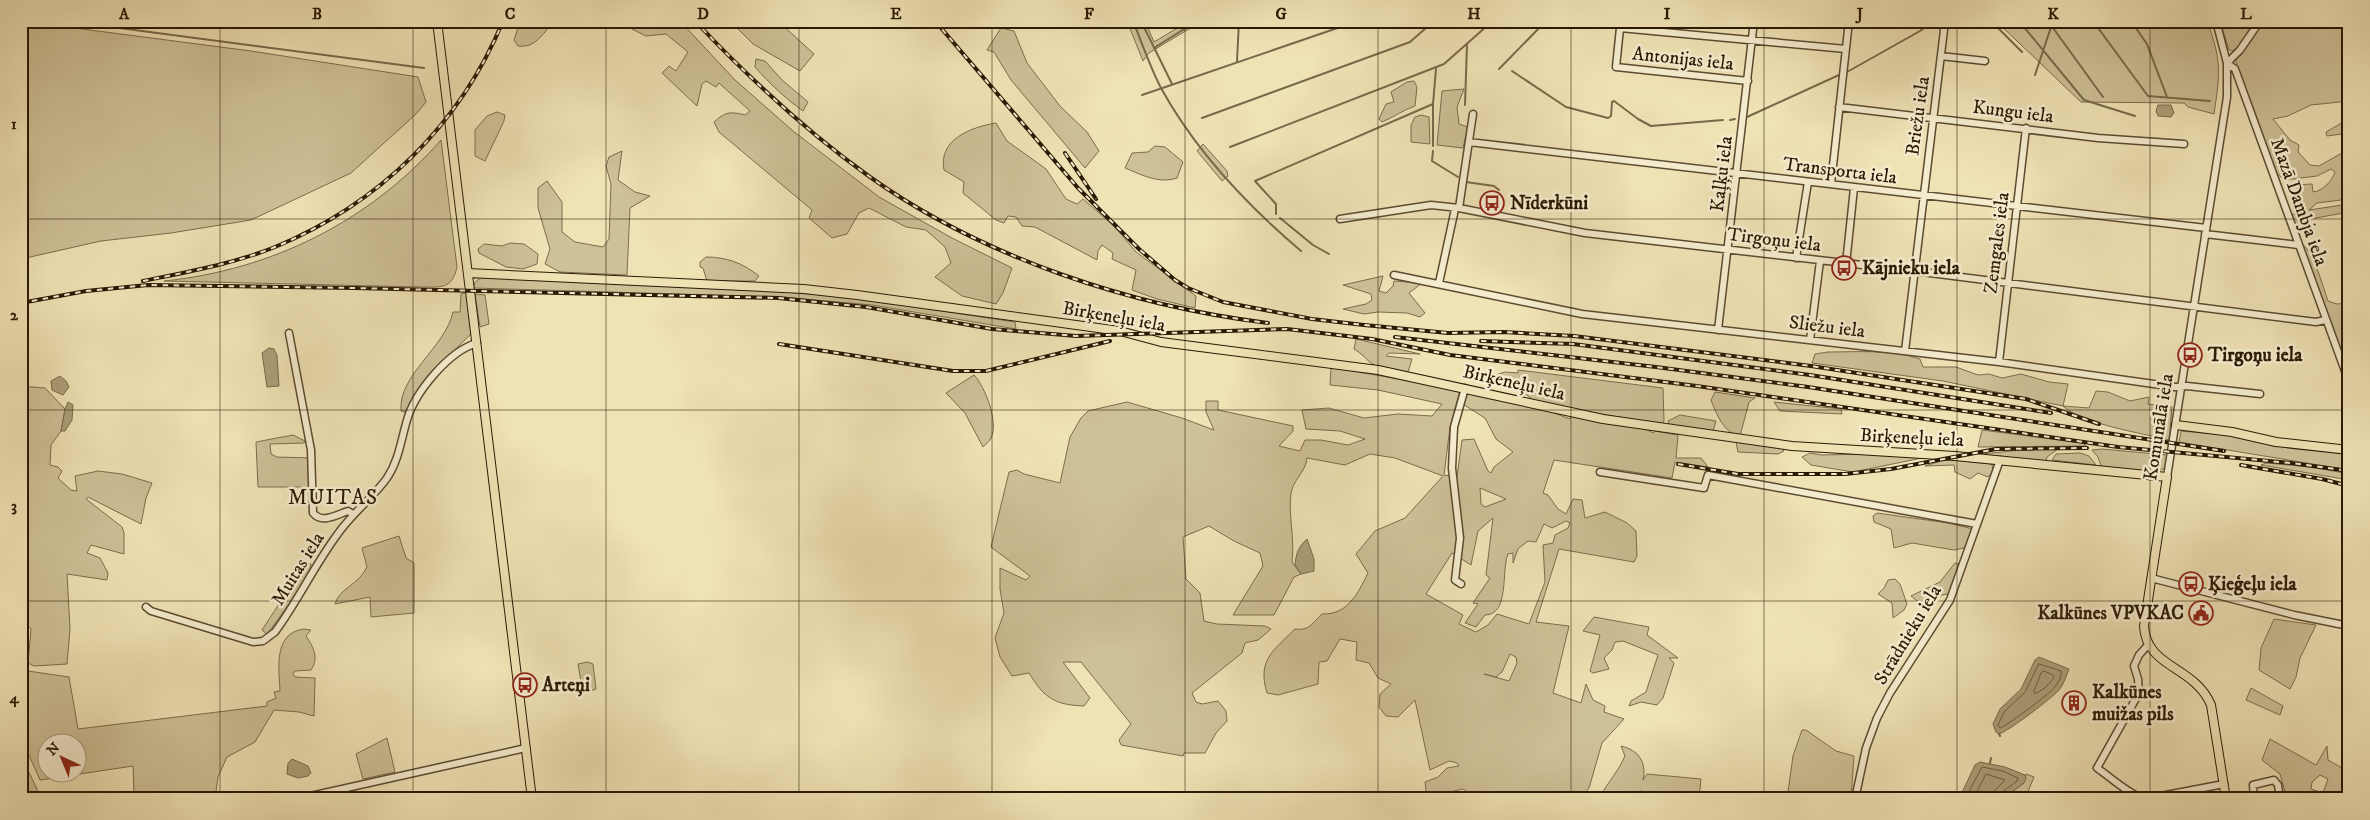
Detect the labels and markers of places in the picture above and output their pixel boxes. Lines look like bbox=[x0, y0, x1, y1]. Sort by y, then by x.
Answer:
bus stop icon: Nīderkūni bbox=[1479, 190, 1505, 216]
place label: Nīderkūni bbox=[1510, 192, 1588, 215]
bus stop icon: Kājnieku iela bbox=[1831, 255, 1857, 281]
place label: Kājnieku iela bbox=[1862, 257, 1961, 281]
bus stop icon: Tirgoņu iela bbox=[2177, 342, 2203, 368]
place label: Tirgoņu iela bbox=[2207, 344, 2303, 367]
bus stop icon: Ķieģeļu iela bbox=[2178, 571, 2204, 597]
place label: Ķieģeļu iela bbox=[2208, 573, 2298, 596]
public building icon: Kalkūnes VPVKAC bbox=[2188, 600, 2214, 626]
place label: Kalkūnes VPVKAC bbox=[2037, 602, 2184, 625]
bus stop icon: Arteņi bbox=[512, 672, 538, 698]
place label: Arteņi bbox=[541, 674, 590, 697]
place label: Kalkūnes muižas pils bbox=[2092, 681, 2174, 726]
building icon: Kalkūnes muižas pils bbox=[2061, 690, 2087, 716]

